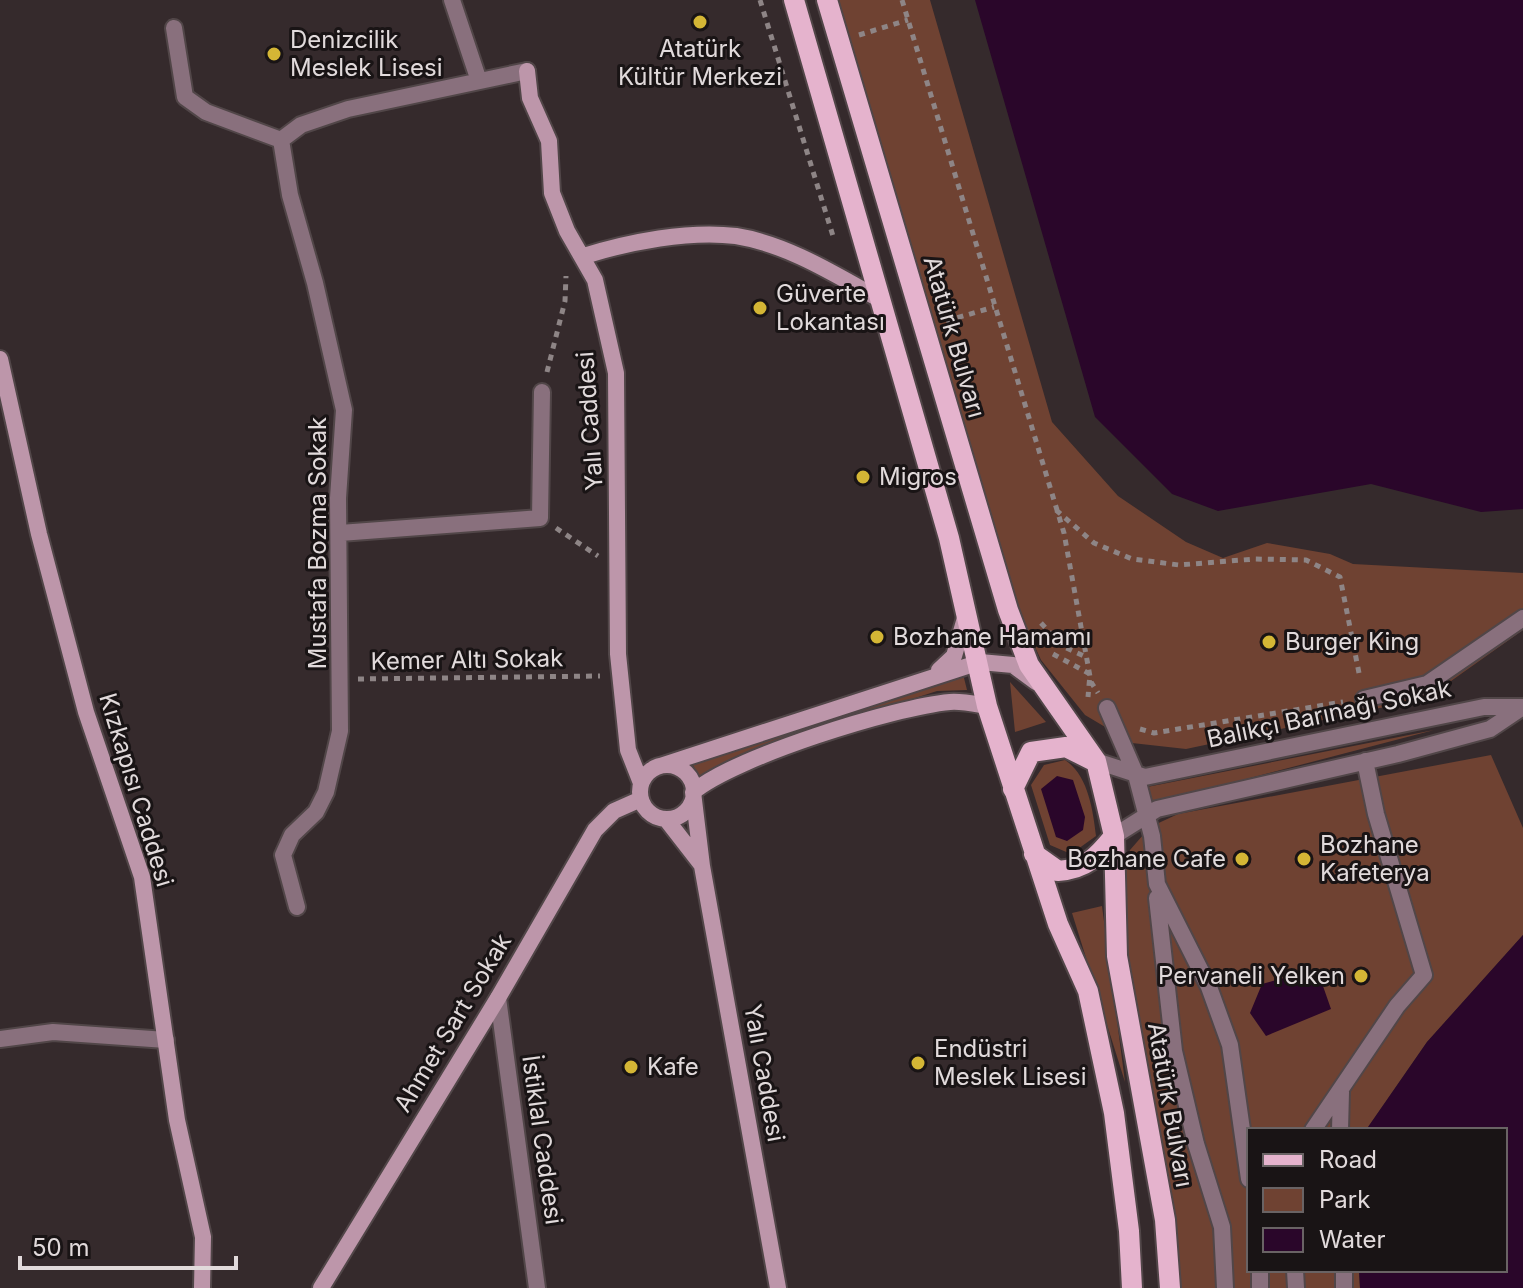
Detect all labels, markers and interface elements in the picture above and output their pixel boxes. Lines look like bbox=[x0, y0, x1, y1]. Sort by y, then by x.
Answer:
marker: Atatürk Kültür Merkezi bbox=[691, 13, 709, 31]
place label: Denizcilik Meslek Lisesi bbox=[290, 25, 443, 82]
place label: Atatürk Kültür Merkezi bbox=[618, 34, 782, 91]
marker: Denizcilik Meslek Lisesi bbox=[265, 45, 283, 63]
street label: Atatürk Bulvarı bbox=[918, 253, 991, 421]
place label: Güverte Lokantası bbox=[776, 279, 885, 336]
marker: Güverte Lokantası bbox=[751, 299, 769, 317]
street label: Yalı Caddesi bbox=[570, 351, 609, 492]
street label: Mustafa Bozma Sokak bbox=[303, 417, 332, 669]
place label: Migros bbox=[879, 462, 957, 491]
marker: Migros bbox=[854, 468, 872, 486]
place label: Bozhane Hamamı bbox=[893, 622, 1091, 651]
place label: Burger King bbox=[1285, 627, 1419, 656]
marker: Bozhane Hamamı bbox=[868, 628, 886, 646]
marker: Burger King bbox=[1260, 633, 1278, 651]
street label: Kemer Altı Sokak bbox=[370, 643, 564, 676]
street label: Balıkçı Barınağı Sokak bbox=[1204, 673, 1454, 754]
street label: Kızkapısı Caddesi bbox=[93, 690, 180, 890]
place label: Bozhane Kafeterya bbox=[1320, 830, 1430, 887]
place label: Bozhane Cafe bbox=[1067, 844, 1226, 873]
marker: Bozhane Cafe bbox=[1233, 850, 1251, 868]
marker: Bozhane Kafeterya bbox=[1295, 850, 1313, 868]
street label: Ahmet Sart Sokak bbox=[388, 928, 517, 1117]
place label: Pervaneli Yelken bbox=[1158, 961, 1345, 990]
marker: Pervaneli Yelken bbox=[1352, 967, 1370, 985]
street label: Yalı Caddesi bbox=[738, 1002, 791, 1144]
street label: Atatürk Bulvarı bbox=[1142, 1020, 1199, 1190]
place label: Endüstri Meslek Lisesi bbox=[934, 1034, 1087, 1091]
place label: Kafe bbox=[647, 1052, 699, 1081]
street label: İstiklal Caddesi bbox=[516, 1053, 569, 1226]
marker: Endüstri Meslek Lisesi bbox=[909, 1054, 927, 1072]
marker: Kafe bbox=[622, 1058, 640, 1076]
legend bbox=[1247, 1128, 1507, 1272]
text: Road bbox=[1319, 1145, 1377, 1174]
text: Park bbox=[1319, 1185, 1370, 1214]
scale bar bbox=[20, 1220, 236, 1270]
text: Water bbox=[1319, 1225, 1386, 1254]
text: 50 m bbox=[32, 1233, 90, 1262]

